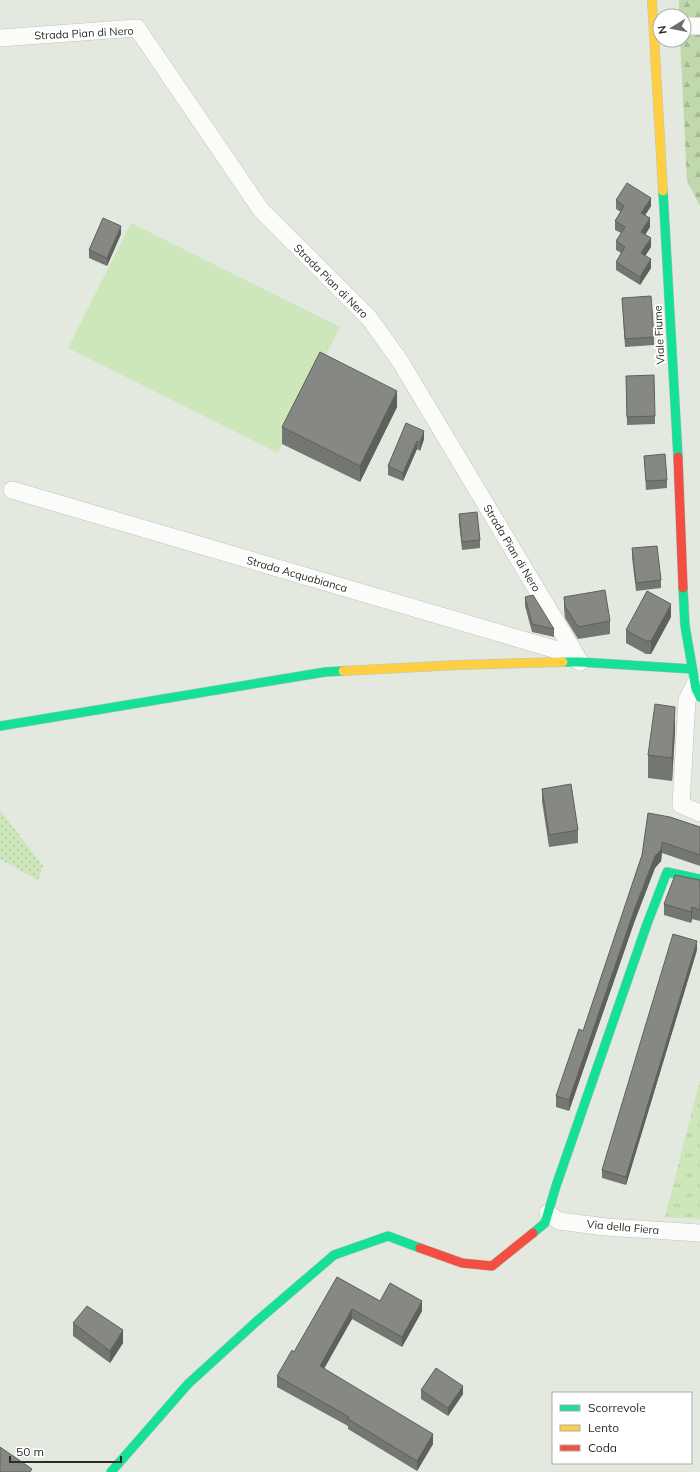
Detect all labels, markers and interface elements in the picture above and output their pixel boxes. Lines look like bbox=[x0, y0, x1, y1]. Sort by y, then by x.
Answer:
north arrow bbox=[652, 8, 692, 48]
street label: Strada Pian di Nero bbox=[34, 23, 134, 43]
text: N bbox=[655, 24, 670, 35]
street label: Strada Pian di Nero bbox=[291, 241, 371, 321]
street label: Viale Fiume bbox=[650, 305, 668, 365]
street label: Strada Pian di Nero bbox=[480, 502, 544, 594]
street label: Strada Acquabianca bbox=[245, 553, 349, 595]
street label: Via della Fiera bbox=[586, 1217, 660, 1237]
legend bbox=[552, 1392, 692, 1464]
text: Scorrevole bbox=[588, 1400, 646, 1415]
text: Lento bbox=[588, 1420, 619, 1435]
scale bar bbox=[10, 1438, 121, 1464]
text: Coda bbox=[588, 1440, 617, 1455]
text: 50 m bbox=[16, 1444, 44, 1459]

